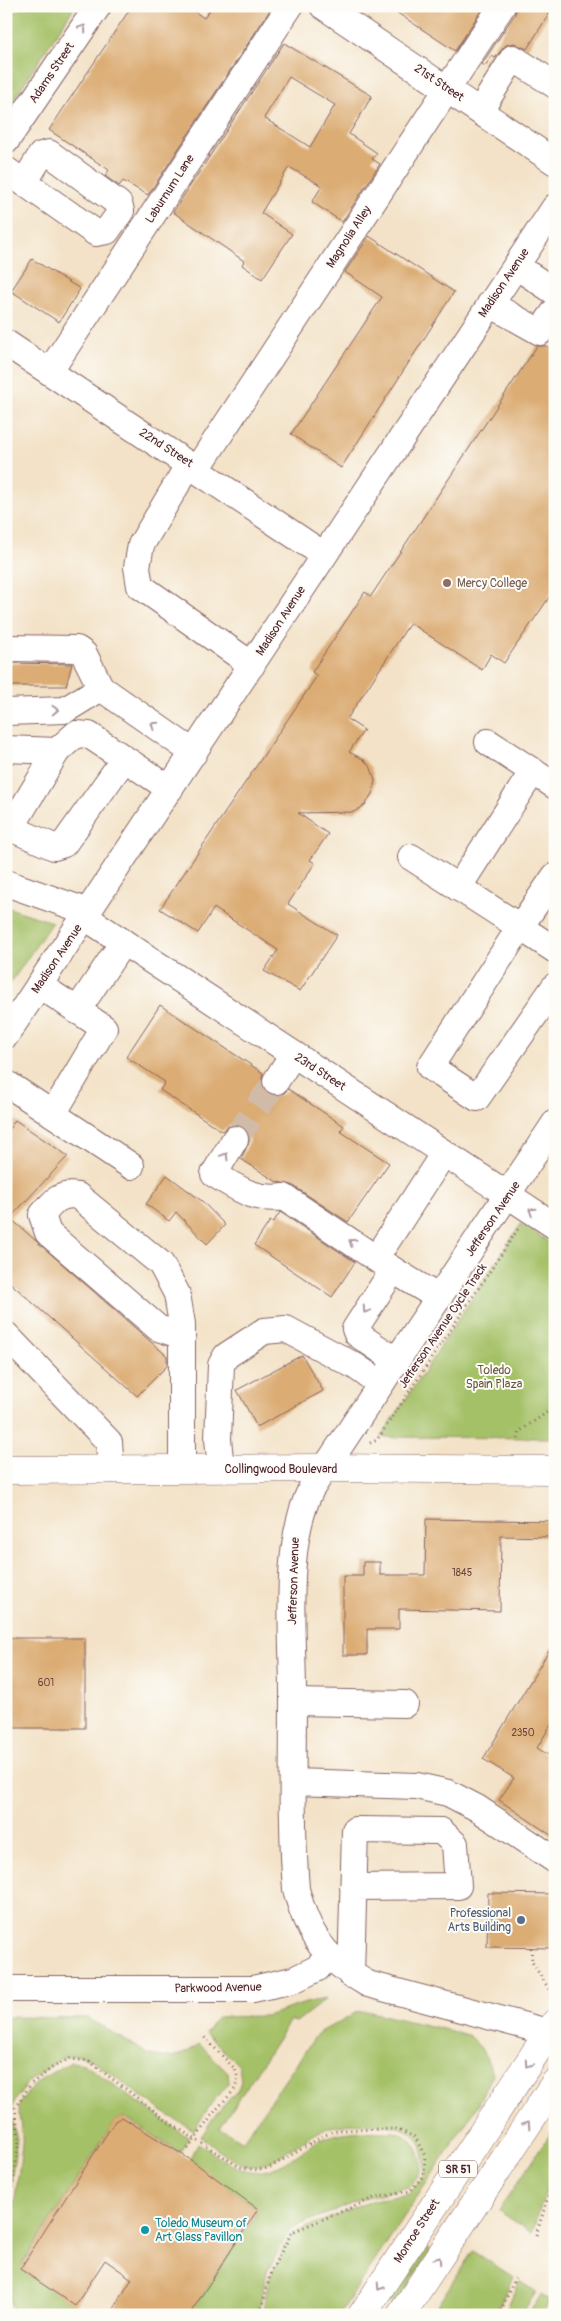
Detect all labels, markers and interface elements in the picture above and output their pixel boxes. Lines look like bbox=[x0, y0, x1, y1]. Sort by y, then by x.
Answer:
one-way arrow bbox=[77, 25, 86, 34]
street label: Adams Street bbox=[26, 40, 78, 106]
street label: 21st Street bbox=[411, 61, 467, 105]
street label: Laburnum Lane bbox=[142, 152, 198, 226]
street label: Magnolia Alley bbox=[323, 203, 375, 271]
street label: Madison Avenue bbox=[475, 245, 533, 320]
street label: 22nd Street bbox=[136, 425, 196, 471]
place label: Mercy College bbox=[457, 576, 527, 591]
marker: Mercy College bbox=[441, 577, 453, 589]
street label: Madison Avenue bbox=[253, 583, 309, 659]
one-way arrow bbox=[51, 705, 59, 716]
one-way arrow bbox=[150, 722, 160, 731]
street label: Madison Avenue bbox=[28, 921, 86, 996]
street label: 23rd Street bbox=[292, 1050, 349, 1094]
one-way arrow bbox=[218, 1152, 228, 1161]
street label: Jefferson Avenue bbox=[462, 1178, 524, 1260]
one-way arrow bbox=[528, 1208, 537, 1217]
one-way arrow bbox=[348, 1239, 357, 1249]
street label: Jefferson Avenue Cycle Track bbox=[396, 1261, 490, 1391]
one-way arrow bbox=[363, 1305, 372, 1314]
park label: Toledo Spain Plaza bbox=[466, 1363, 523, 1392]
street label: Collingwood Boulevard bbox=[225, 1462, 338, 1477]
street label: Jefferson Avenue bbox=[285, 1537, 303, 1625]
house number: 1845 bbox=[452, 1567, 472, 1579]
house number: 601 bbox=[38, 1677, 54, 1689]
house number: 2350 bbox=[511, 1727, 535, 1739]
place label: Professional Arts Building bbox=[448, 1906, 511, 1935]
marker: Professional Arts Building bbox=[515, 1914, 527, 1926]
street label: Parkwood Avenue bbox=[174, 1980, 262, 1996]
one-way arrow bbox=[525, 2058, 534, 2068]
one-way arrow bbox=[521, 2120, 531, 2129]
road number: SR 51 bbox=[439, 2160, 477, 2178]
street label: Monroe Street bbox=[391, 2196, 443, 2266]
place label: Toledo Museum of Art Glass Pavillon bbox=[155, 2216, 247, 2245]
marker: Toledo Museum of Art Glass Pavillon bbox=[139, 2224, 151, 2236]
one-way arrow bbox=[432, 2256, 441, 2265]
one-way arrow bbox=[377, 2281, 386, 2291]

